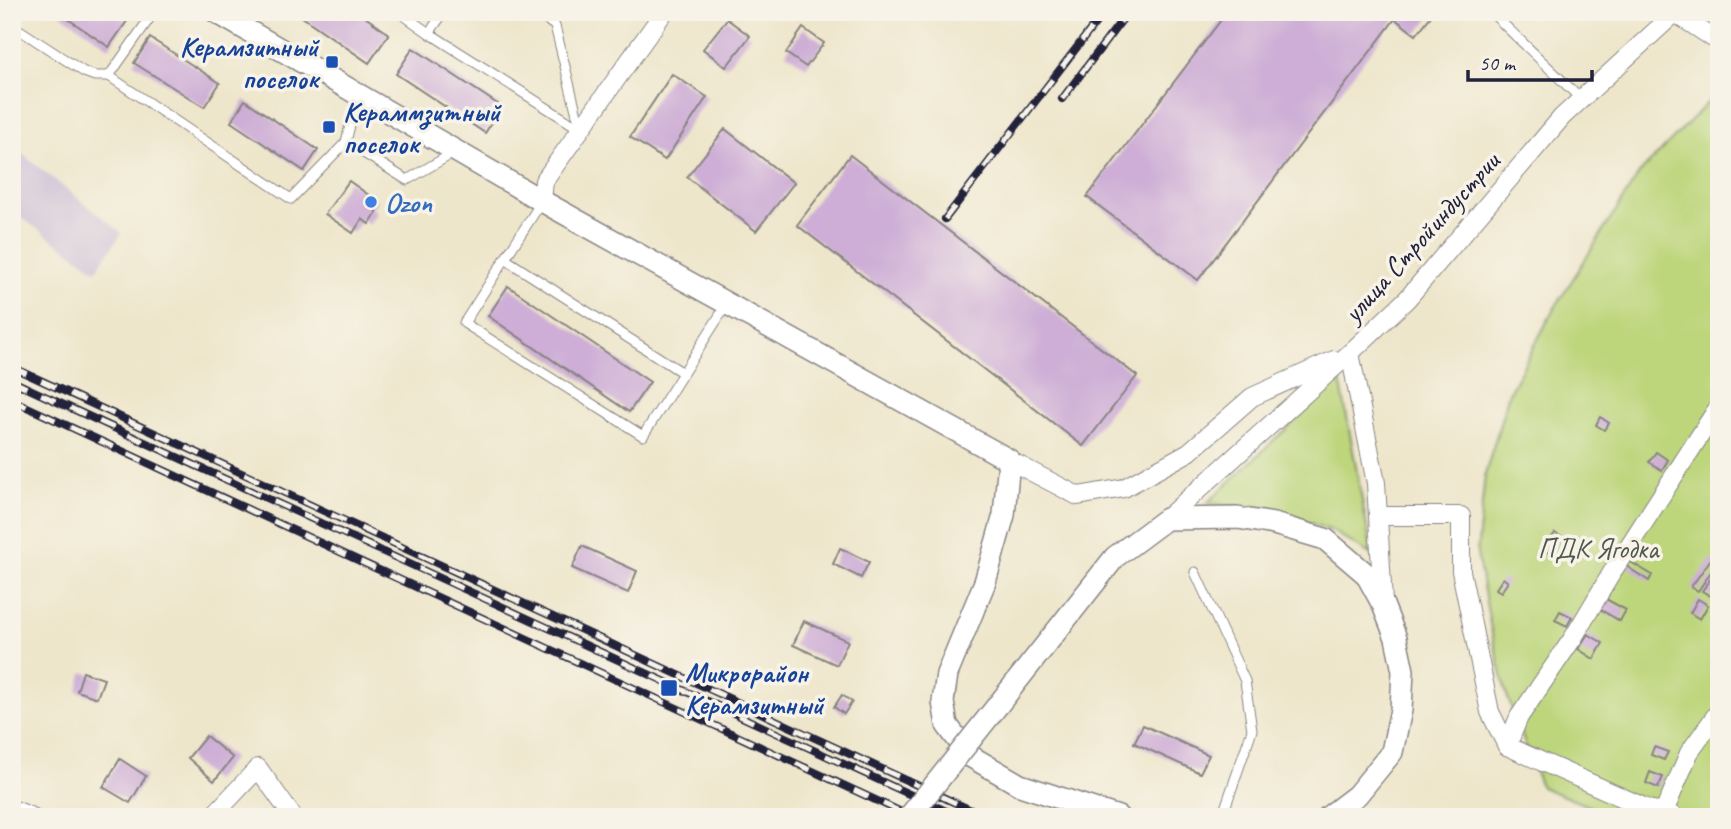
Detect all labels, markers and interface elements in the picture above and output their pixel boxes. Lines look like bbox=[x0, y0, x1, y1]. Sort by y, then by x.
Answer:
place label: Керамзитный поселок bbox=[180, 29, 321, 96]
scale bar bbox=[1468, 38, 1593, 82]
text: 50 m bbox=[1479, 50, 1517, 76]
marker: Керамзитный поселок bbox=[324, 54, 340, 70]
place label: Кераммзитный поселок bbox=[343, 94, 502, 161]
marker: Кераммзитный поселок bbox=[321, 119, 337, 135]
street label: улица Стройиндустрии bbox=[1334, 143, 1508, 331]
place label: Ozon bbox=[385, 185, 433, 220]
marker: Ozon bbox=[363, 194, 379, 210]
park label: ПДК Ягодка bbox=[1538, 531, 1660, 566]
place label: Микрорайон Керамзитный bbox=[685, 655, 825, 722]
marker: Микрорайон Керамзитный bbox=[659, 678, 679, 698]

